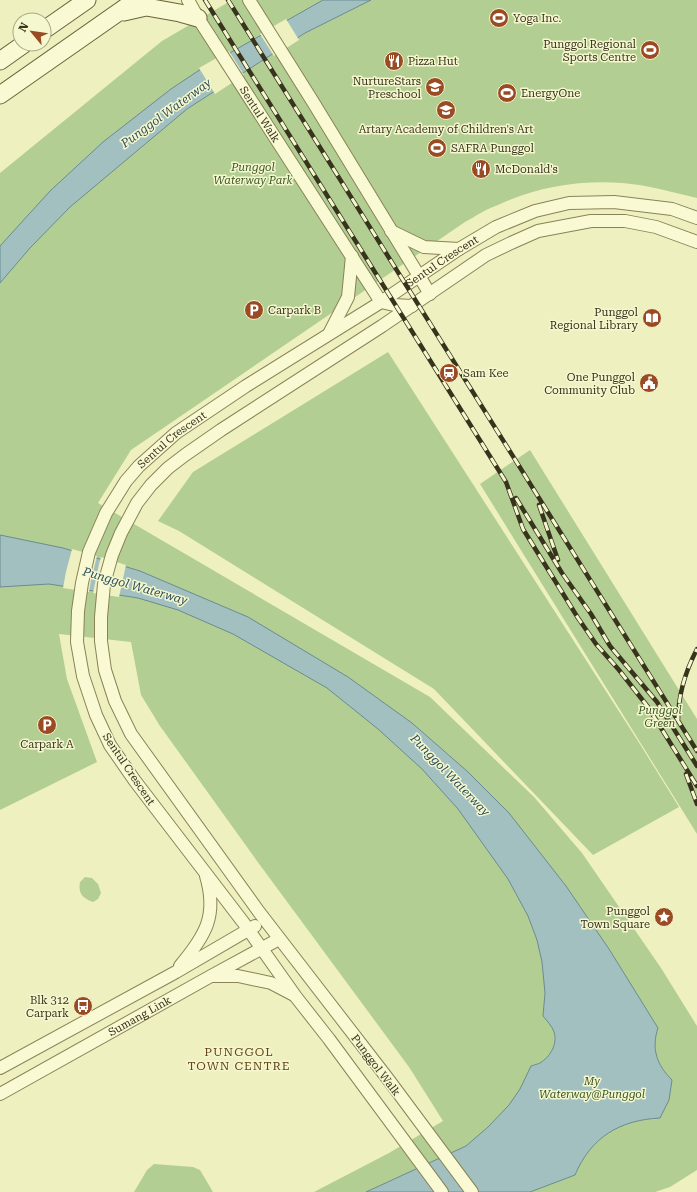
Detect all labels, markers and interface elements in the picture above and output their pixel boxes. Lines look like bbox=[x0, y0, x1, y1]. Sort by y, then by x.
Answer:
sports icon: Yoga Inc. bbox=[488, 7, 510, 29]
north arrow bbox=[12, 12, 52, 52]
place label: Yoga Inc. bbox=[513, 12, 561, 25]
text: N bbox=[16, 20, 32, 34]
place label: Punggol Regional Sports Centre bbox=[543, 38, 637, 64]
sports icon: Punggol Regional Sports Centre bbox=[639, 39, 661, 61]
restaurant icon: Pizza Hut bbox=[383, 50, 405, 72]
place label: Pizza Hut bbox=[408, 55, 458, 68]
water label: Punggol Waterway bbox=[117, 75, 214, 151]
place label: NurtureStars Preschool bbox=[353, 75, 422, 101]
school or university icon: NurtureStars Preschool bbox=[424, 76, 446, 98]
sports icon: EnergyOne bbox=[496, 82, 518, 104]
street label: Sentul Walk bbox=[237, 84, 282, 145]
place label: EnergyOne bbox=[521, 87, 580, 100]
school or university icon: Artary Academy of Children's Art bbox=[435, 99, 457, 121]
place label: Artary Academy of Children's Art bbox=[359, 123, 533, 136]
sports icon: SAFRA Punggol bbox=[426, 137, 448, 159]
place label: SAFRA Punggol bbox=[451, 142, 535, 155]
restaurant icon: McDonald's bbox=[470, 158, 492, 180]
park label: Punggol Waterway Park bbox=[213, 161, 293, 187]
place label: McDonald's bbox=[495, 163, 558, 176]
street label: Sentul Crescent bbox=[403, 233, 481, 290]
parking icon: Carpark B bbox=[243, 299, 265, 321]
place label: Carpark B bbox=[268, 304, 321, 317]
place label: Punggol Regional Library bbox=[550, 306, 639, 332]
library icon: Punggol Regional Library bbox=[641, 307, 663, 329]
station icon: Sam Kee bbox=[438, 362, 460, 384]
place label: Sam Kee bbox=[463, 367, 509, 380]
place label: One Punggol Community Club bbox=[544, 371, 636, 397]
public building icon: One Punggol Community Club bbox=[638, 372, 660, 394]
street label: Sentul Crescent bbox=[135, 409, 209, 471]
water label: Punggol Waterway bbox=[80, 564, 190, 608]
park label: Punggol Green bbox=[637, 704, 682, 730]
parking icon: Carpark A bbox=[36, 714, 58, 736]
street label: Sentul Crescent bbox=[100, 731, 158, 808]
water label: Punggol Waterway bbox=[407, 731, 493, 819]
place label: Carpark A bbox=[20, 738, 74, 751]
place label: Punggol Town Square bbox=[581, 905, 651, 931]
place icon: Punggol Town Square bbox=[653, 906, 675, 928]
place label: Blk 312 Carpark bbox=[26, 994, 69, 1020]
street label: Sumang Link bbox=[106, 994, 174, 1039]
bus stop icon: Blk 312 Carpark bbox=[72, 995, 94, 1017]
street label: Punggol Walk bbox=[348, 1032, 403, 1099]
district label: PUNGGOL TOWN CENTRE bbox=[188, 1045, 290, 1073]
park label: My Waterway@Punggol bbox=[539, 1075, 645, 1101]

